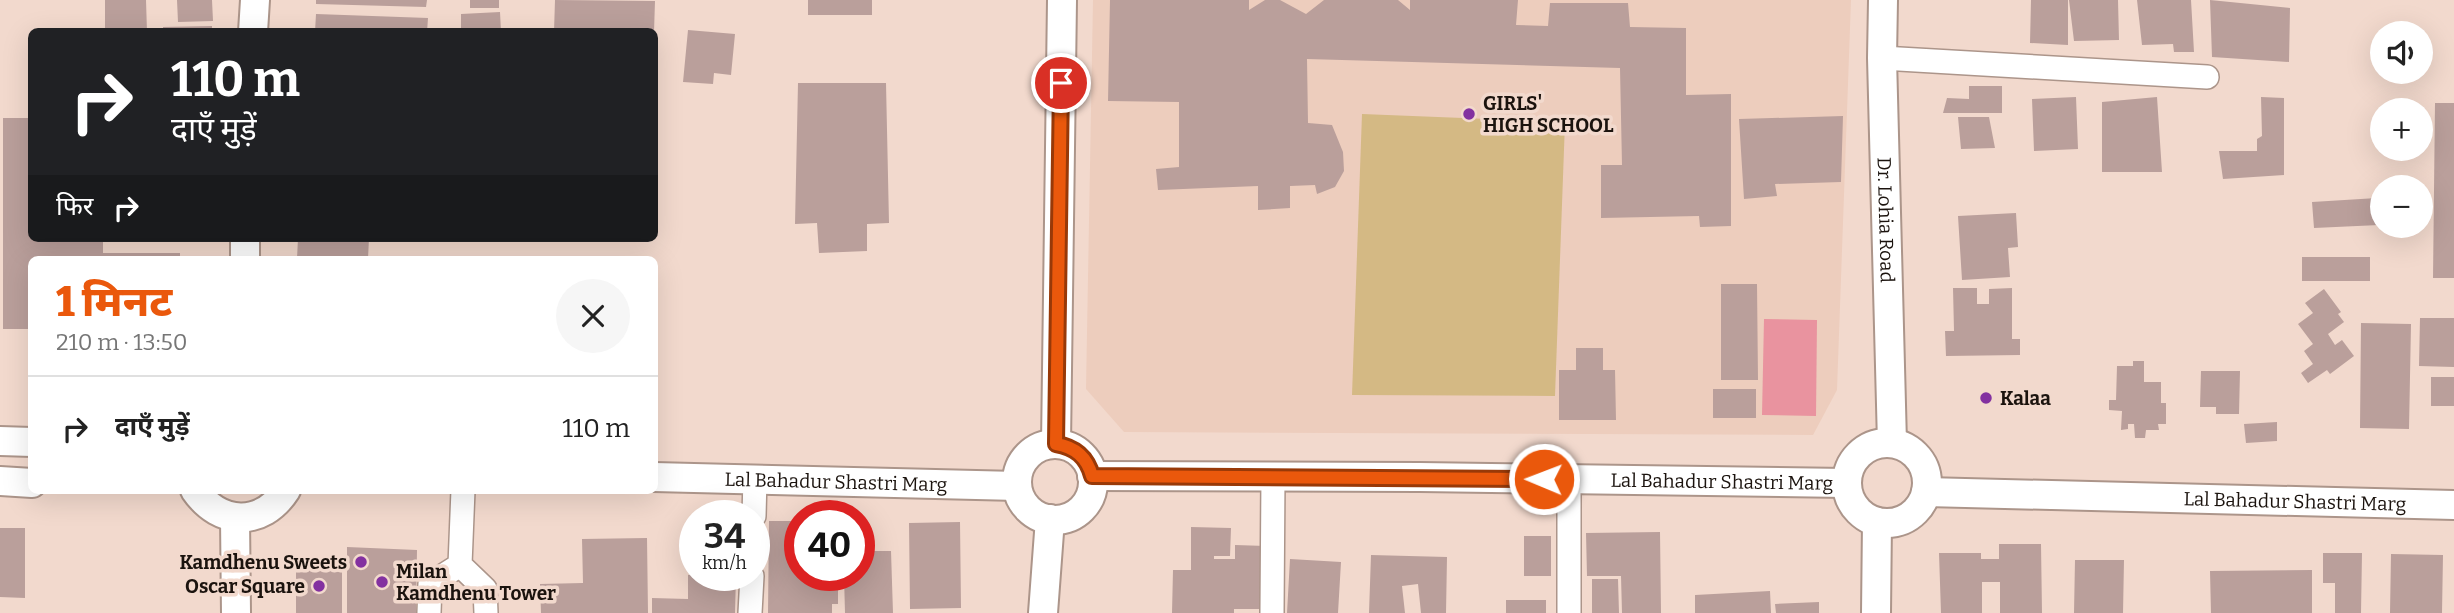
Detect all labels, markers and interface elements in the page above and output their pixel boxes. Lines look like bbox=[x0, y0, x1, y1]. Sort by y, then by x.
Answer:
map controls bbox=[2370, 21, 2433, 238]
button: sound bbox=[2370, 21, 2433, 84]
text: 110 m bbox=[171, 50, 300, 109]
pin bbox=[1031, 53, 1091, 113]
icon: right bbox=[56, 56, 147, 147]
icon: arrive bbox=[1042, 64, 1080, 102]
place label: GIRLS' HIGH SCHOOL bbox=[1483, 92, 1614, 137]
button: + bbox=[2370, 98, 2433, 161]
marker: GIRLS' HIGH SCHOOL bbox=[1461, 106, 1477, 122]
text: दाएँ मुड़ें bbox=[171, 110, 257, 148]
street label: Dr. Lohia Road bbox=[1873, 157, 1899, 283]
button: − bbox=[2370, 175, 2433, 238]
icon: right bbox=[107, 189, 145, 227]
text: फिर bbox=[56, 191, 93, 222]
text: 1 मिनट bbox=[56, 277, 172, 327]
button: close bbox=[556, 279, 630, 353]
text: 210 m · 13:50 bbox=[56, 328, 188, 356]
place label: Kalaa bbox=[2000, 387, 2051, 410]
marker: Kalaa bbox=[1978, 390, 1994, 406]
icon: right bbox=[56, 410, 94, 448]
text: दाएँ मुड़ें bbox=[115, 411, 190, 442]
text: 110 m bbox=[562, 413, 630, 444]
position arrow bbox=[1507, 442, 1581, 516]
street label: Lal Bahadur Shastri Marg bbox=[724, 468, 948, 496]
street label: Lal Bahadur Shastri Marg bbox=[1610, 469, 1834, 495]
street label: Lal Bahadur Shastri Marg bbox=[2183, 487, 2407, 516]
speed limit sign: 40 bbox=[784, 500, 875, 591]
text: 34 bbox=[704, 515, 745, 557]
place label: Kamdhenu Sweets bbox=[179, 551, 347, 574]
text: km/h bbox=[702, 552, 747, 574]
marker: Kamdhenu Sweets bbox=[353, 554, 369, 570]
place label: Milan Kamdhenu Tower bbox=[396, 560, 556, 605]
marker: Milan Kamdhenu Tower bbox=[374, 574, 390, 590]
place label: Oscar Square bbox=[185, 575, 305, 598]
marker: Oscar Square bbox=[311, 578, 327, 594]

